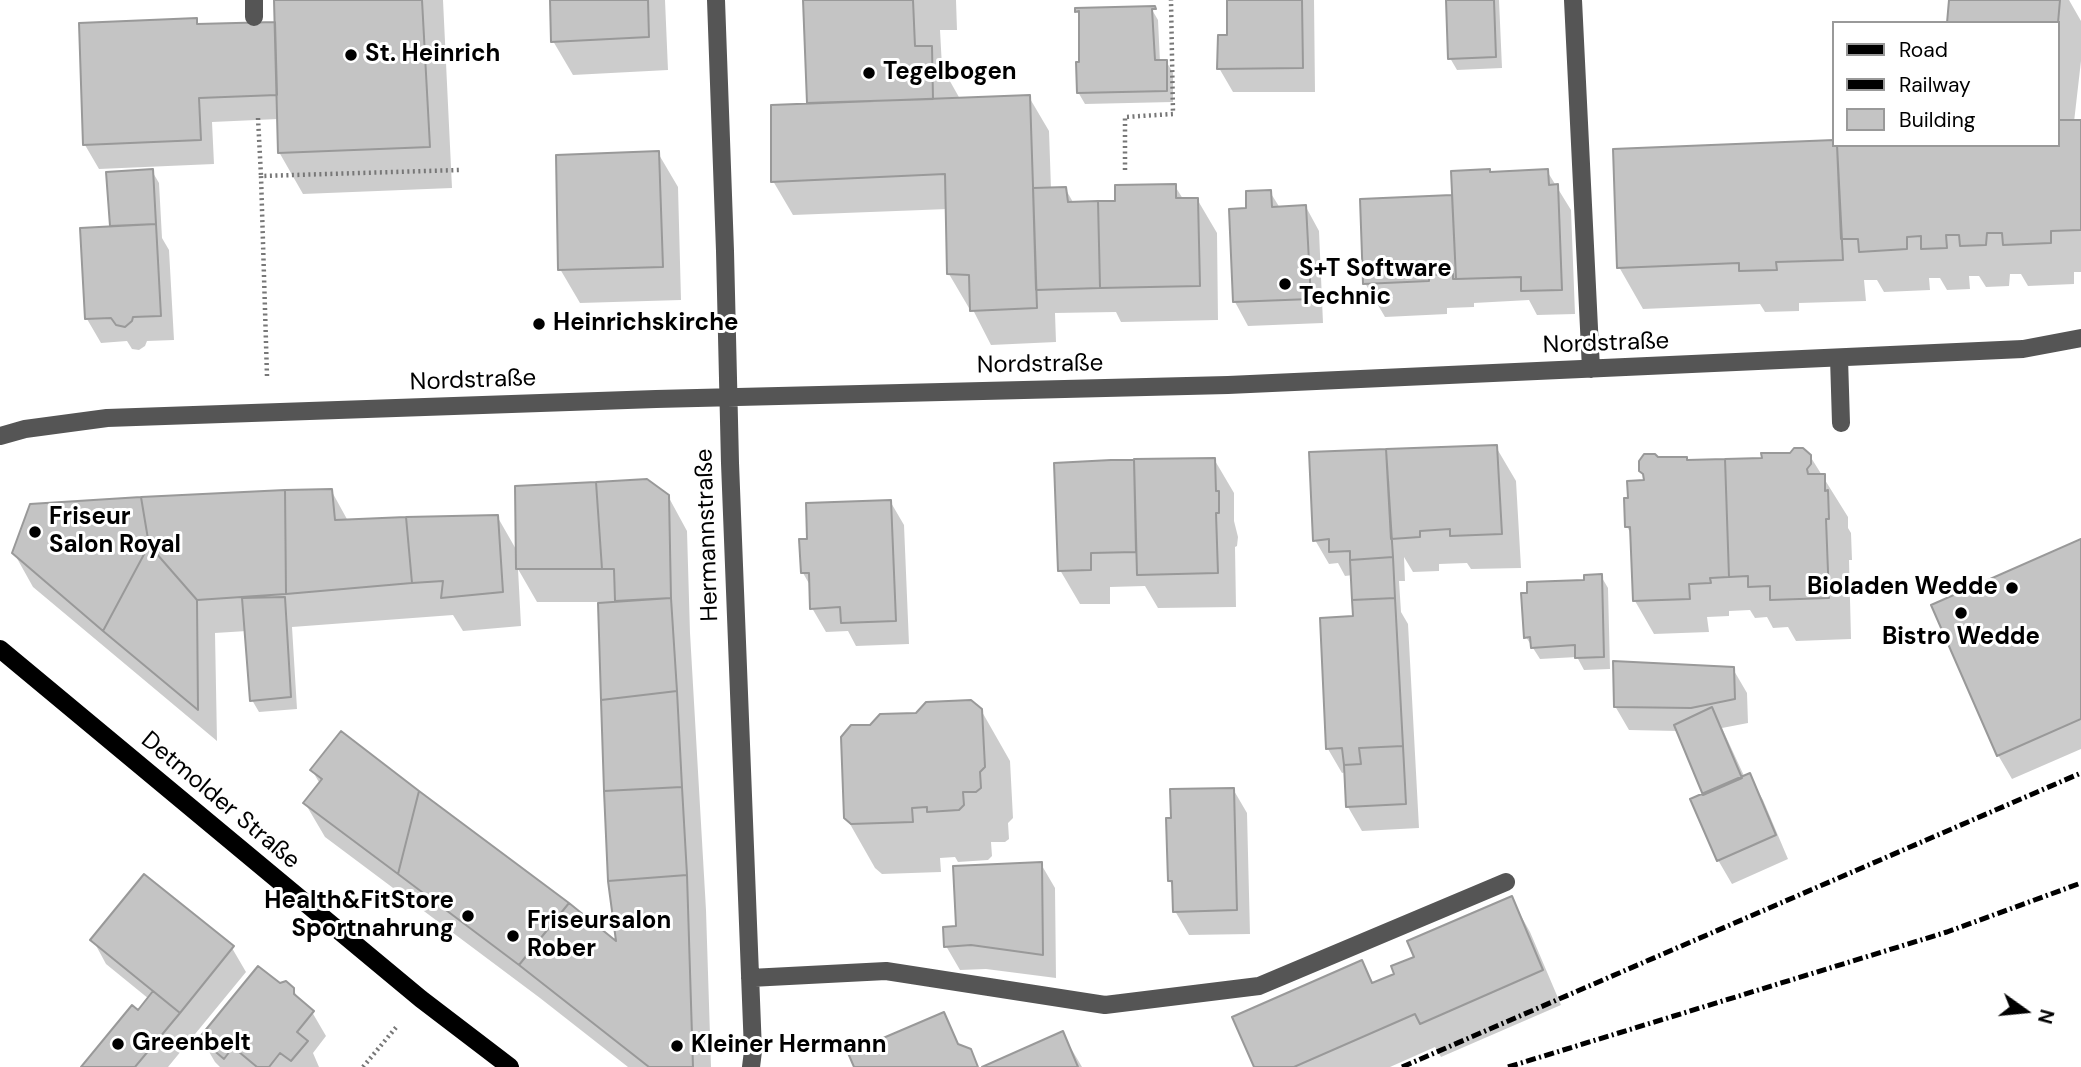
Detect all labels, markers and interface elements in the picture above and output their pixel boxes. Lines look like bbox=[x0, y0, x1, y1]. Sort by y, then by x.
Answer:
legend bbox=[1832, 21, 2060, 147]
text: Road bbox=[1899, 36, 1948, 64]
place label: St. Heinrich bbox=[365, 41, 500, 69]
marker: St. Heinrich bbox=[343, 47, 359, 63]
place label: Tegelbogen bbox=[883, 59, 1017, 87]
marker: Tegelbogen bbox=[861, 65, 877, 81]
text: Railway bbox=[1899, 71, 1971, 99]
text: Building bbox=[1899, 106, 1975, 134]
place label: S+T Software Technic bbox=[1299, 256, 1452, 312]
marker: S+T Software Technic bbox=[1277, 276, 1293, 292]
place label: Heinrichskirche bbox=[553, 310, 738, 338]
marker: Heinrichskirche bbox=[531, 316, 547, 332]
street label: Nordstraße bbox=[1542, 327, 1670, 361]
street label: Nordstraße bbox=[977, 349, 1103, 381]
street label: Nordstraße bbox=[409, 364, 537, 398]
street label: Hermannstraße bbox=[691, 448, 725, 622]
place label: Friseur Salon Royal bbox=[49, 504, 181, 560]
marker: Friseur Salon Royal bbox=[27, 524, 43, 540]
place label: Bioladen Wedde bbox=[1807, 574, 1998, 602]
marker: Bioladen Wedde bbox=[2004, 580, 2020, 596]
marker: Bistro Wedde bbox=[1953, 605, 1969, 621]
place label: Bistro Wedde bbox=[1882, 624, 2040, 652]
street label: Detmolder Straße bbox=[135, 726, 305, 876]
place label: Health&FitStore Sportnahrung bbox=[264, 888, 454, 944]
marker: Health&FitStore Sportnahrung bbox=[460, 908, 476, 924]
place label: Friseursalon Rober bbox=[527, 908, 671, 964]
marker: Friseursalon Rober bbox=[505, 928, 521, 944]
north arrow bbox=[1990, 976, 2060, 1046]
text: N bbox=[2032, 1007, 2060, 1026]
place label: Greenbelt bbox=[132, 1030, 251, 1058]
place label: Kleiner Hermann bbox=[691, 1032, 886, 1060]
marker: Greenbelt bbox=[110, 1036, 126, 1052]
marker: Kleiner Hermann bbox=[669, 1038, 685, 1054]

